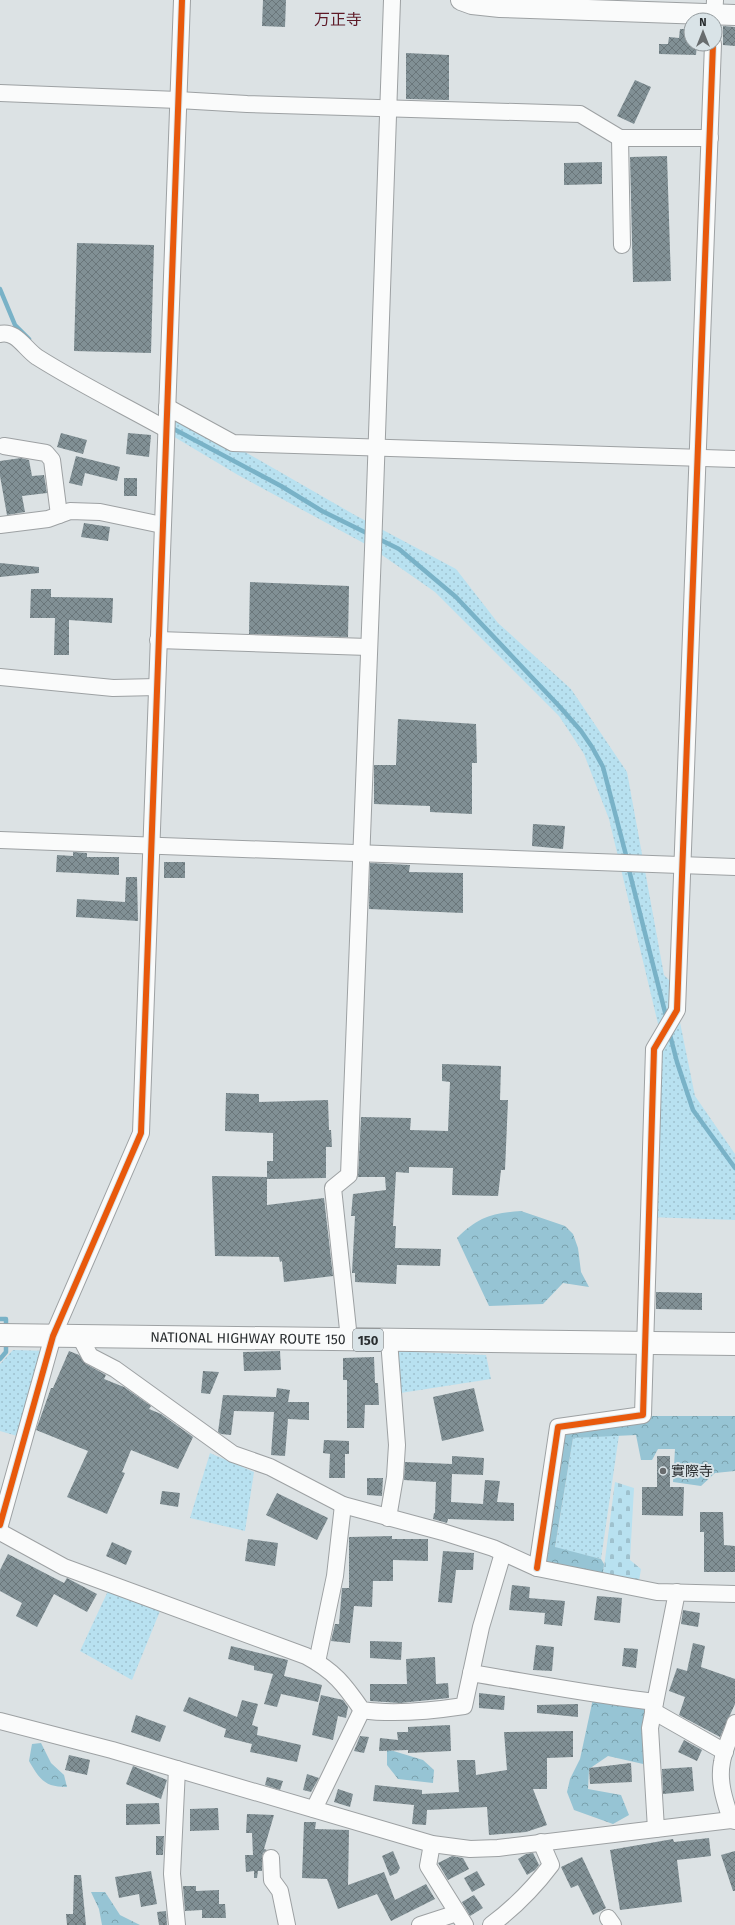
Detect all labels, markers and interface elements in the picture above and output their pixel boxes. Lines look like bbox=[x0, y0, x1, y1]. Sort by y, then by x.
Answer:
district label: 万正寺 bbox=[314, 10, 362, 29]
north arrow bbox=[683, 12, 723, 52]
text: N bbox=[699, 16, 707, 29]
street label: NATIONAL HIGHWAY ROUTE 150 bbox=[150, 1329, 346, 1348]
road number: 150 bbox=[353, 1329, 383, 1351]
place label: 實際寺 bbox=[671, 1463, 713, 1480]
marker: 實際寺 bbox=[658, 1466, 668, 1476]

